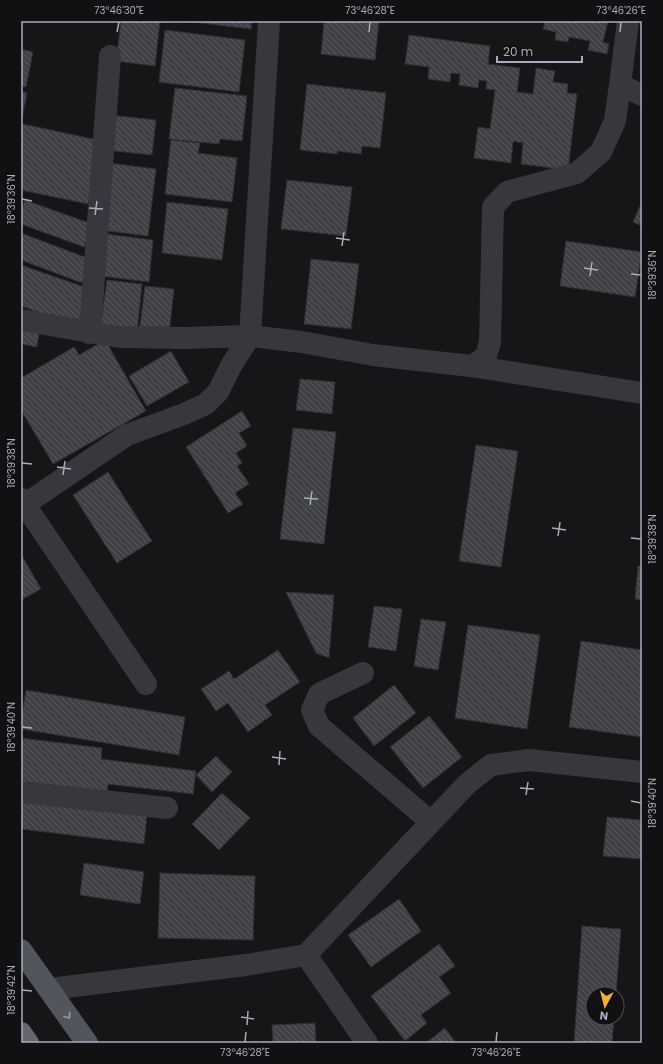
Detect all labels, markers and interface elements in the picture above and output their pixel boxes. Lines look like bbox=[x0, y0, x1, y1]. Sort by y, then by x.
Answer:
text: 73°46'30"E bbox=[94, 3, 144, 18]
text: 73°46'28"E bbox=[345, 3, 395, 18]
text: 73°46'26"E bbox=[596, 3, 646, 18]
scale bar bbox=[497, 38, 582, 64]
text: 20 m bbox=[503, 43, 533, 60]
text: 18°39'36"N bbox=[4, 174, 19, 224]
text: 18°39'36"N bbox=[645, 250, 660, 300]
text: 18°39'38"N bbox=[4, 438, 19, 488]
text: 18°39'38"N bbox=[645, 514, 660, 564]
text: 18°39'40"N bbox=[4, 702, 19, 752]
text: 18°39'40"N bbox=[645, 778, 660, 828]
text: 18°39'42"N bbox=[4, 965, 19, 1015]
north arrow bbox=[585, 986, 625, 1026]
text: N bbox=[599, 1007, 609, 1024]
one-way arrow bbox=[63, 1011, 70, 1018]
text: 73°46'28"E bbox=[220, 1045, 270, 1060]
text: 73°46'26"E bbox=[471, 1045, 521, 1060]

